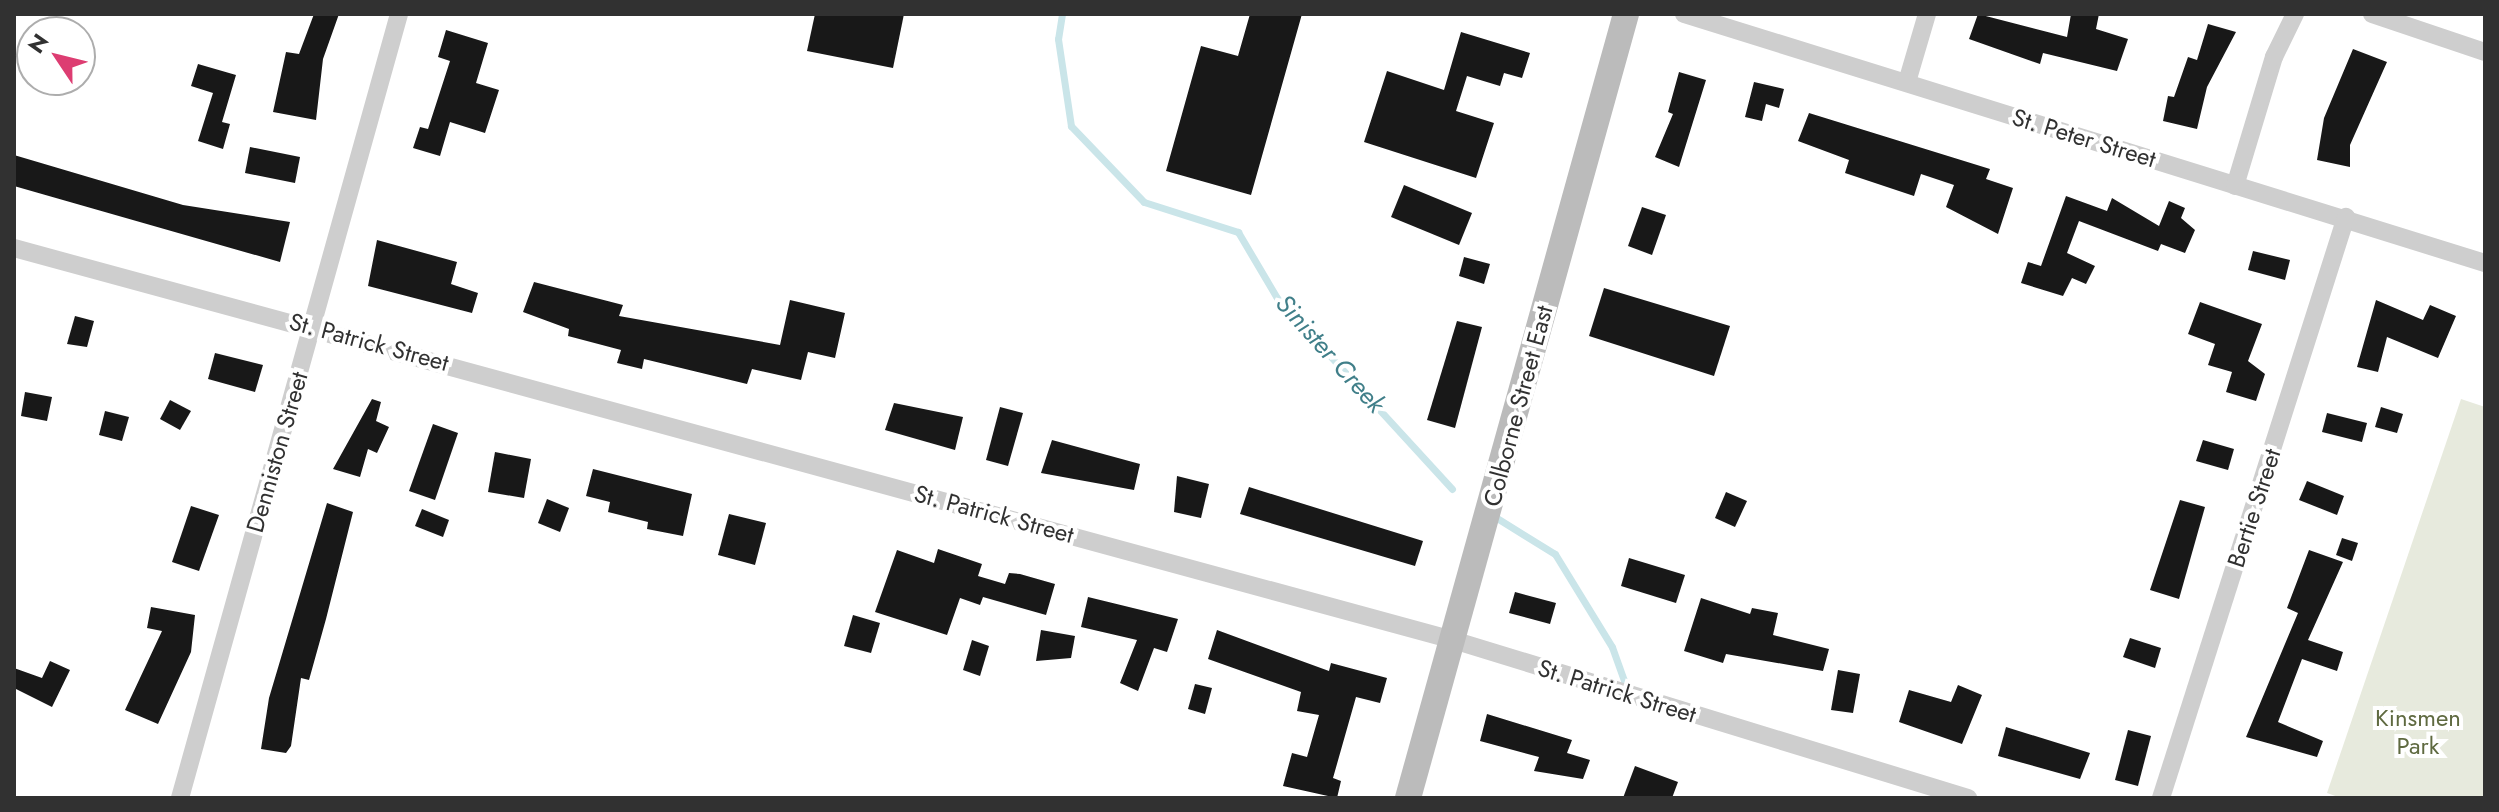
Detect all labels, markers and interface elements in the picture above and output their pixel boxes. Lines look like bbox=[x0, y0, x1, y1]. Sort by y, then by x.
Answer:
north arrow bbox=[16, 16, 96, 96]
text: N bbox=[20, 27, 56, 60]
street label: St. Peter Street bbox=[2009, 102, 2159, 174]
water label: Sinister Creek bbox=[1269, 288, 1391, 420]
street label: Colborne Street East bbox=[1477, 302, 1559, 510]
street label: St. Patrick Street bbox=[286, 307, 452, 377]
street label: Denniston Street bbox=[240, 368, 314, 536]
street label: Bertie Street bbox=[2221, 445, 2287, 571]
street label: St. Patrick Street bbox=[911, 479, 1077, 549]
street label: St. Patrick Street bbox=[1534, 653, 1700, 729]
park label: Kinsmen Park bbox=[2375, 704, 2461, 760]

